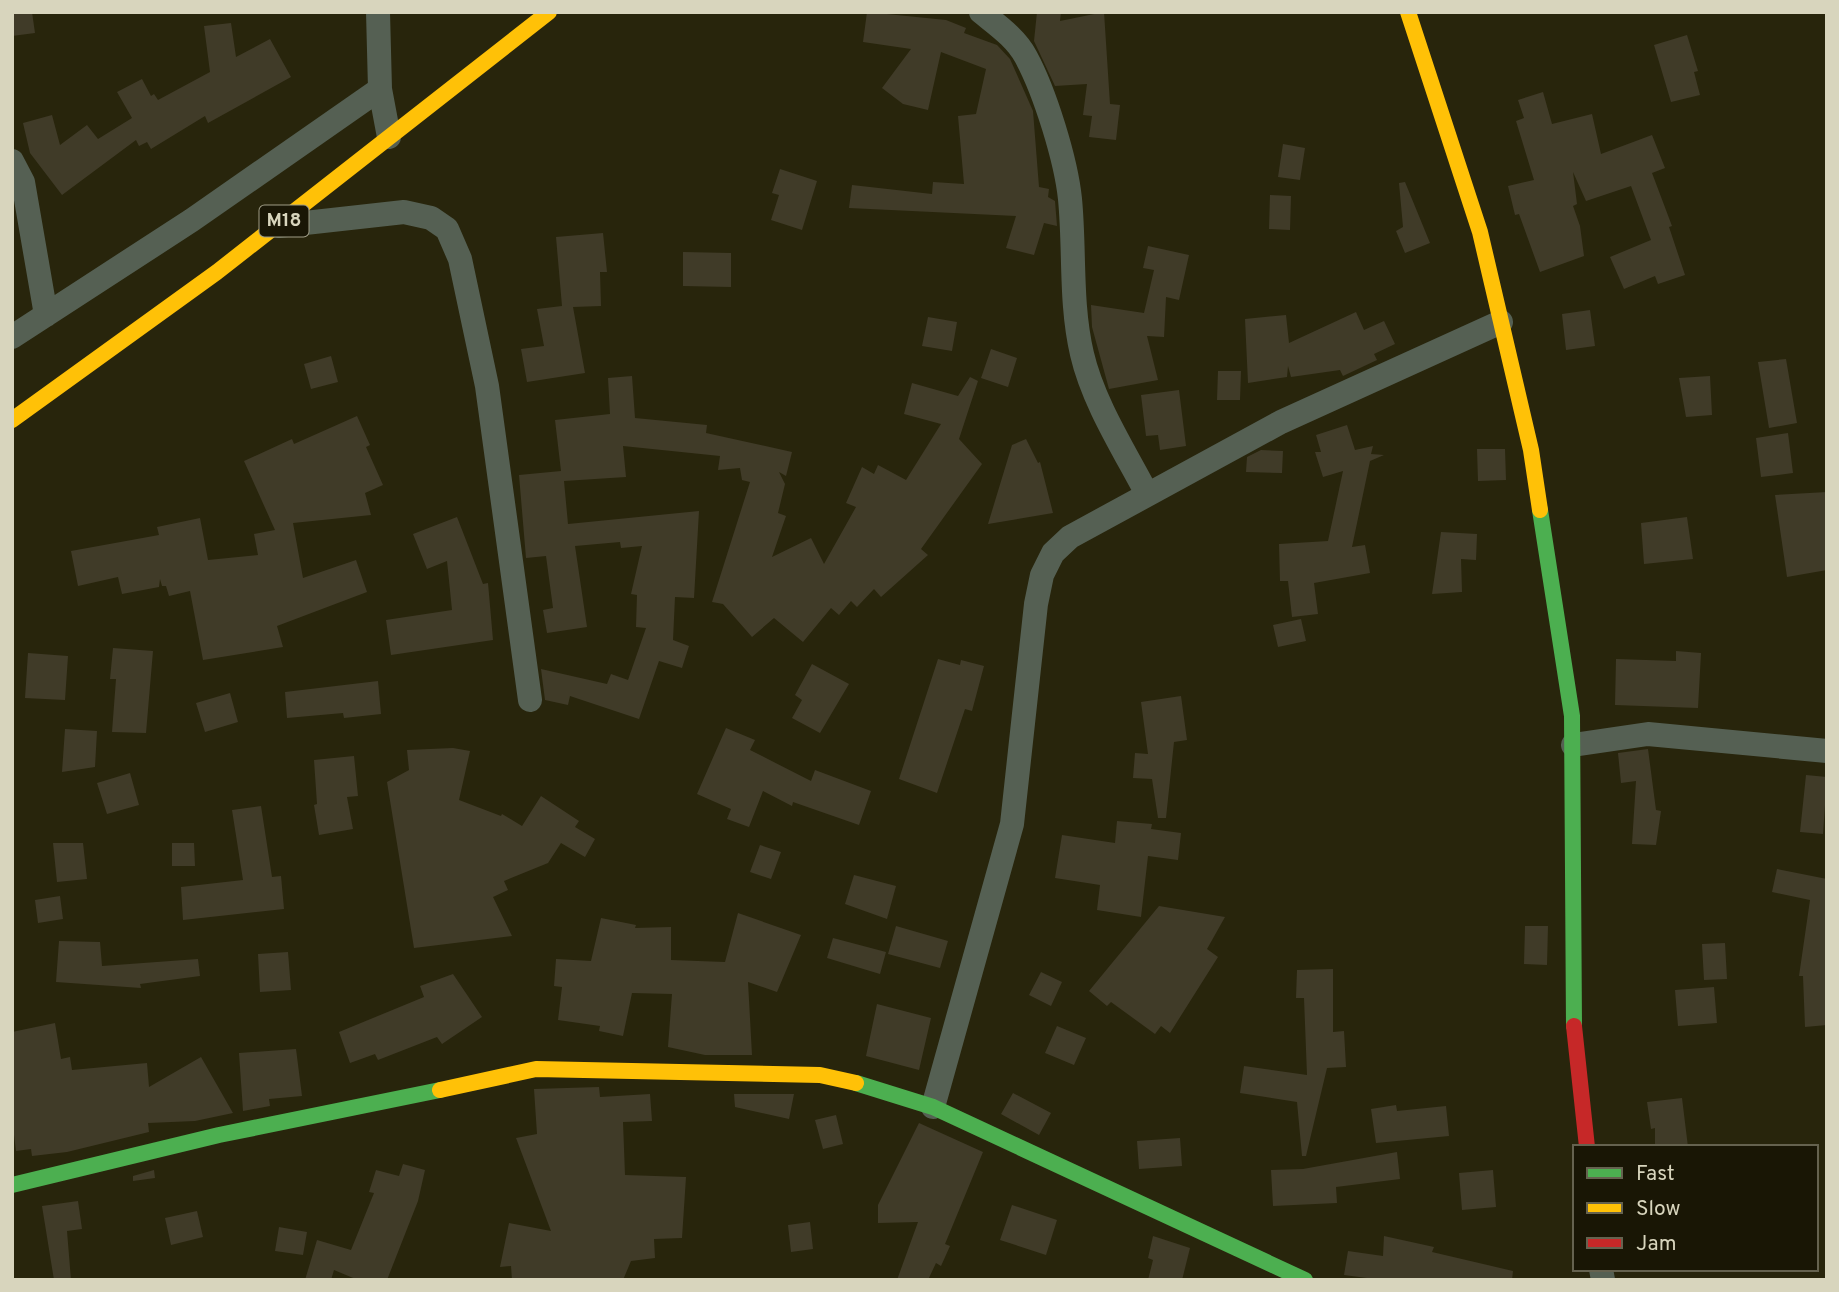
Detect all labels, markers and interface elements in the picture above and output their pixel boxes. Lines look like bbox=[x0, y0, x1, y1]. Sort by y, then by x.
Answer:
road number: M18 bbox=[260, 206, 308, 236]
legend bbox=[1573, 1145, 1818, 1271]
text: Fast bbox=[1636, 1161, 1675, 1188]
text: Slow bbox=[1636, 1196, 1681, 1223]
text: Jam bbox=[1636, 1231, 1677, 1258]

